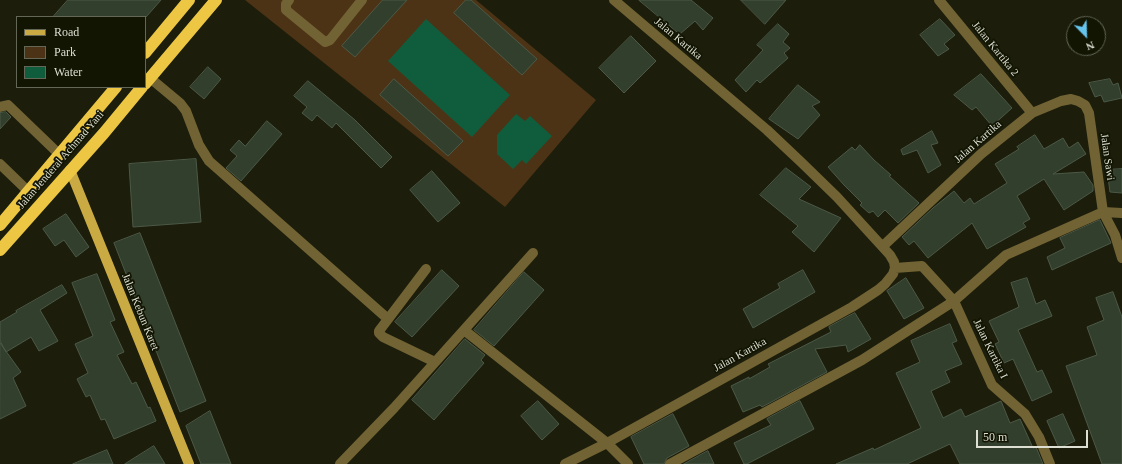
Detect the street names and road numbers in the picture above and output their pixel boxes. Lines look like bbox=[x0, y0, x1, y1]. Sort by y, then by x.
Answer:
street label: Jalan Kartika bbox=[651, 15, 705, 63]
street label: Jalan Kartika 2 bbox=[969, 19, 1021, 79]
street label: Jalan Jenderal Achmad Yani bbox=[15, 108, 107, 212]
street label: Jalan Kartika bbox=[952, 118, 1004, 166]
street label: Jalan Sawi bbox=[1097, 133, 1117, 181]
street label: Jalan Kebun Karet bbox=[119, 272, 161, 352]
street label: Jalan Kartika I bbox=[970, 317, 1010, 381]
street label: Jalan Kartika bbox=[711, 335, 769, 375]

